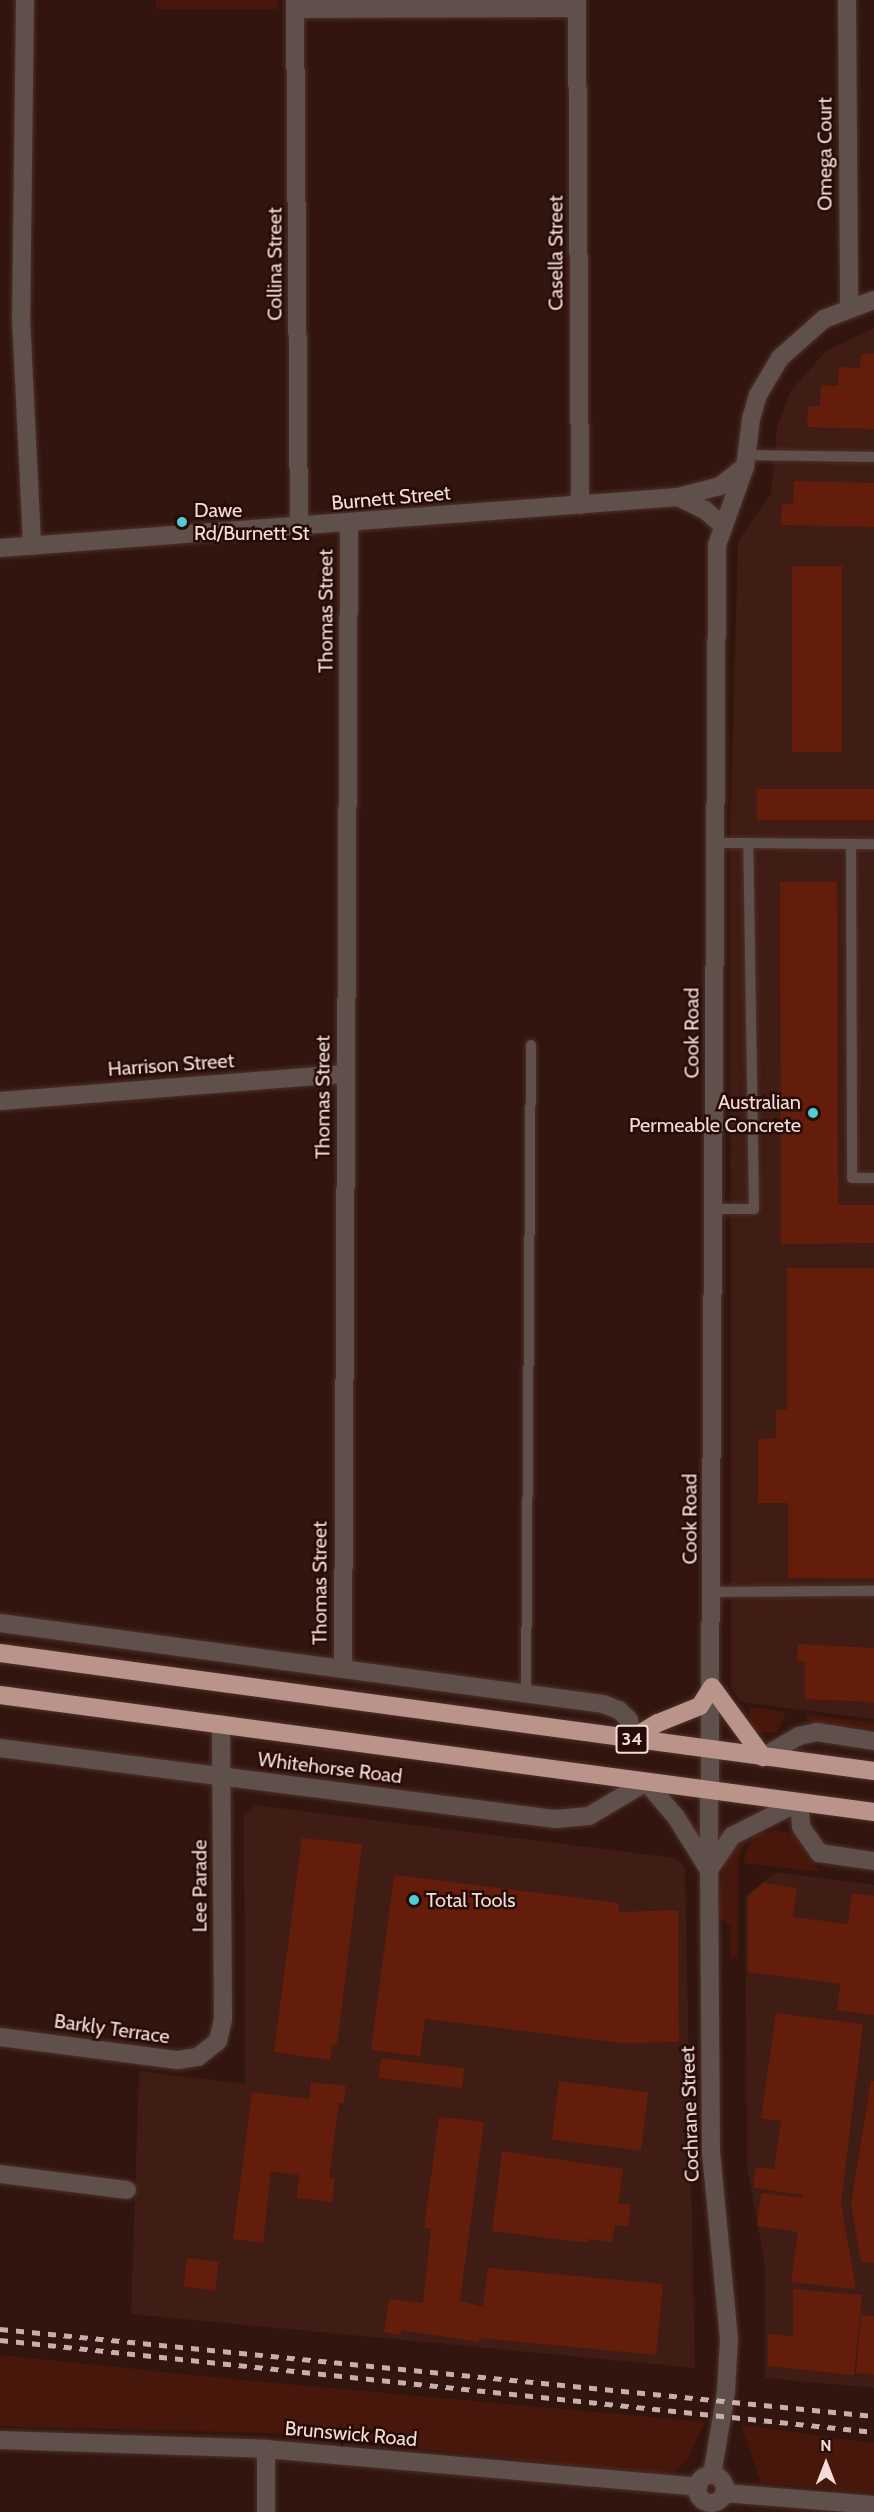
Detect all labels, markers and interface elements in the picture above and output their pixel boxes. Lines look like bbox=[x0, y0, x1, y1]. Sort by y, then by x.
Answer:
street label: Omega Court bbox=[813, 97, 837, 211]
street label: Casella Street bbox=[544, 195, 568, 311]
street label: Collina Street bbox=[263, 207, 287, 321]
street label: Burnett Street bbox=[330, 481, 452, 515]
place label: Dawe Rd/Burnett St bbox=[194, 498, 309, 545]
marker: Dawe Rd/Burnett St bbox=[175, 515, 189, 529]
street label: Thomas Street bbox=[314, 549, 338, 673]
street label: Cook Road bbox=[680, 988, 704, 1078]
street label: Thomas Street bbox=[311, 1035, 335, 1159]
street label: Harrison Street bbox=[107, 1049, 235, 1081]
place label: Australian Permeable Concrete bbox=[629, 1090, 801, 1137]
marker: Australian Permeable Concrete bbox=[806, 1106, 820, 1120]
street label: Cook Road bbox=[678, 1474, 702, 1564]
street label: Thomas Street bbox=[308, 1521, 332, 1645]
road number: 34 bbox=[616, 1724, 648, 1754]
street label: Whitehorse Road bbox=[256, 1747, 404, 1789]
street label: Lee Parade bbox=[188, 1840, 212, 1932]
place label: Total Tools bbox=[426, 1888, 516, 1912]
marker: Total Tools bbox=[407, 1893, 421, 1907]
street label: Barkly Terrace bbox=[53, 2009, 171, 2049]
street label: Cochrane Street bbox=[676, 2046, 704, 2182]
street label: Brunswick Road bbox=[284, 2416, 418, 2452]
north arrow bbox=[796, 2434, 856, 2494]
text: N bbox=[820, 2436, 832, 2455]

